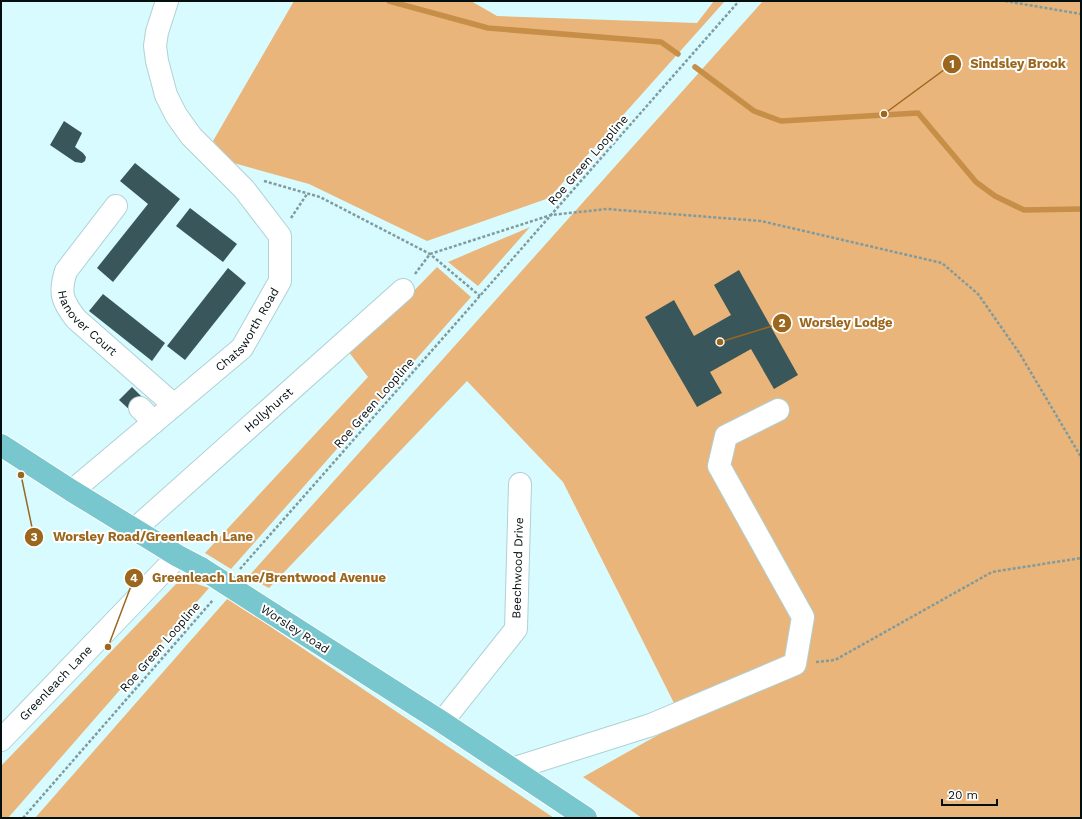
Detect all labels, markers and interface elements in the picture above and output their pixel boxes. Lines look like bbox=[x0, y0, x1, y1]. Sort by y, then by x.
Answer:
callout: Sindsley Brook bbox=[942, 51, 1074, 76]
text: Sindsley Brook bbox=[970, 56, 1067, 71]
text: 1 bbox=[949, 57, 955, 71]
street label: Roe Green Loopline bbox=[545, 112, 631, 208]
street label: Chatsworth Road bbox=[213, 285, 282, 374]
street label: Hanover Court bbox=[55, 289, 120, 359]
callout: Worsley Lodge bbox=[772, 310, 901, 335]
text: Worsley Lodge bbox=[799, 315, 893, 330]
text: 2 bbox=[778, 316, 786, 330]
street label: Roe Green Loopline bbox=[331, 355, 417, 451]
street label: Hollyhurst bbox=[242, 385, 296, 435]
street label: Beechwood Drive bbox=[509, 517, 526, 619]
callout: Worsley Road/Greenleach Lane bbox=[24, 524, 261, 549]
text: Worsley Road/Greenleach Lane bbox=[53, 529, 254, 544]
text: 3 bbox=[30, 530, 38, 544]
callout: Greenleach Lane/Brentwood Avenue bbox=[124, 565, 394, 590]
text: Greenleach Lane/Brentwood Avenue bbox=[152, 570, 386, 585]
text: 4 bbox=[130, 571, 138, 585]
street label: Roe Green Loopline bbox=[117, 599, 203, 695]
street label: Worsley Road bbox=[258, 602, 332, 656]
street label: Greenleach Lane bbox=[16, 643, 95, 724]
scale bar bbox=[942, 781, 997, 807]
text: 20 m bbox=[948, 788, 978, 802]

